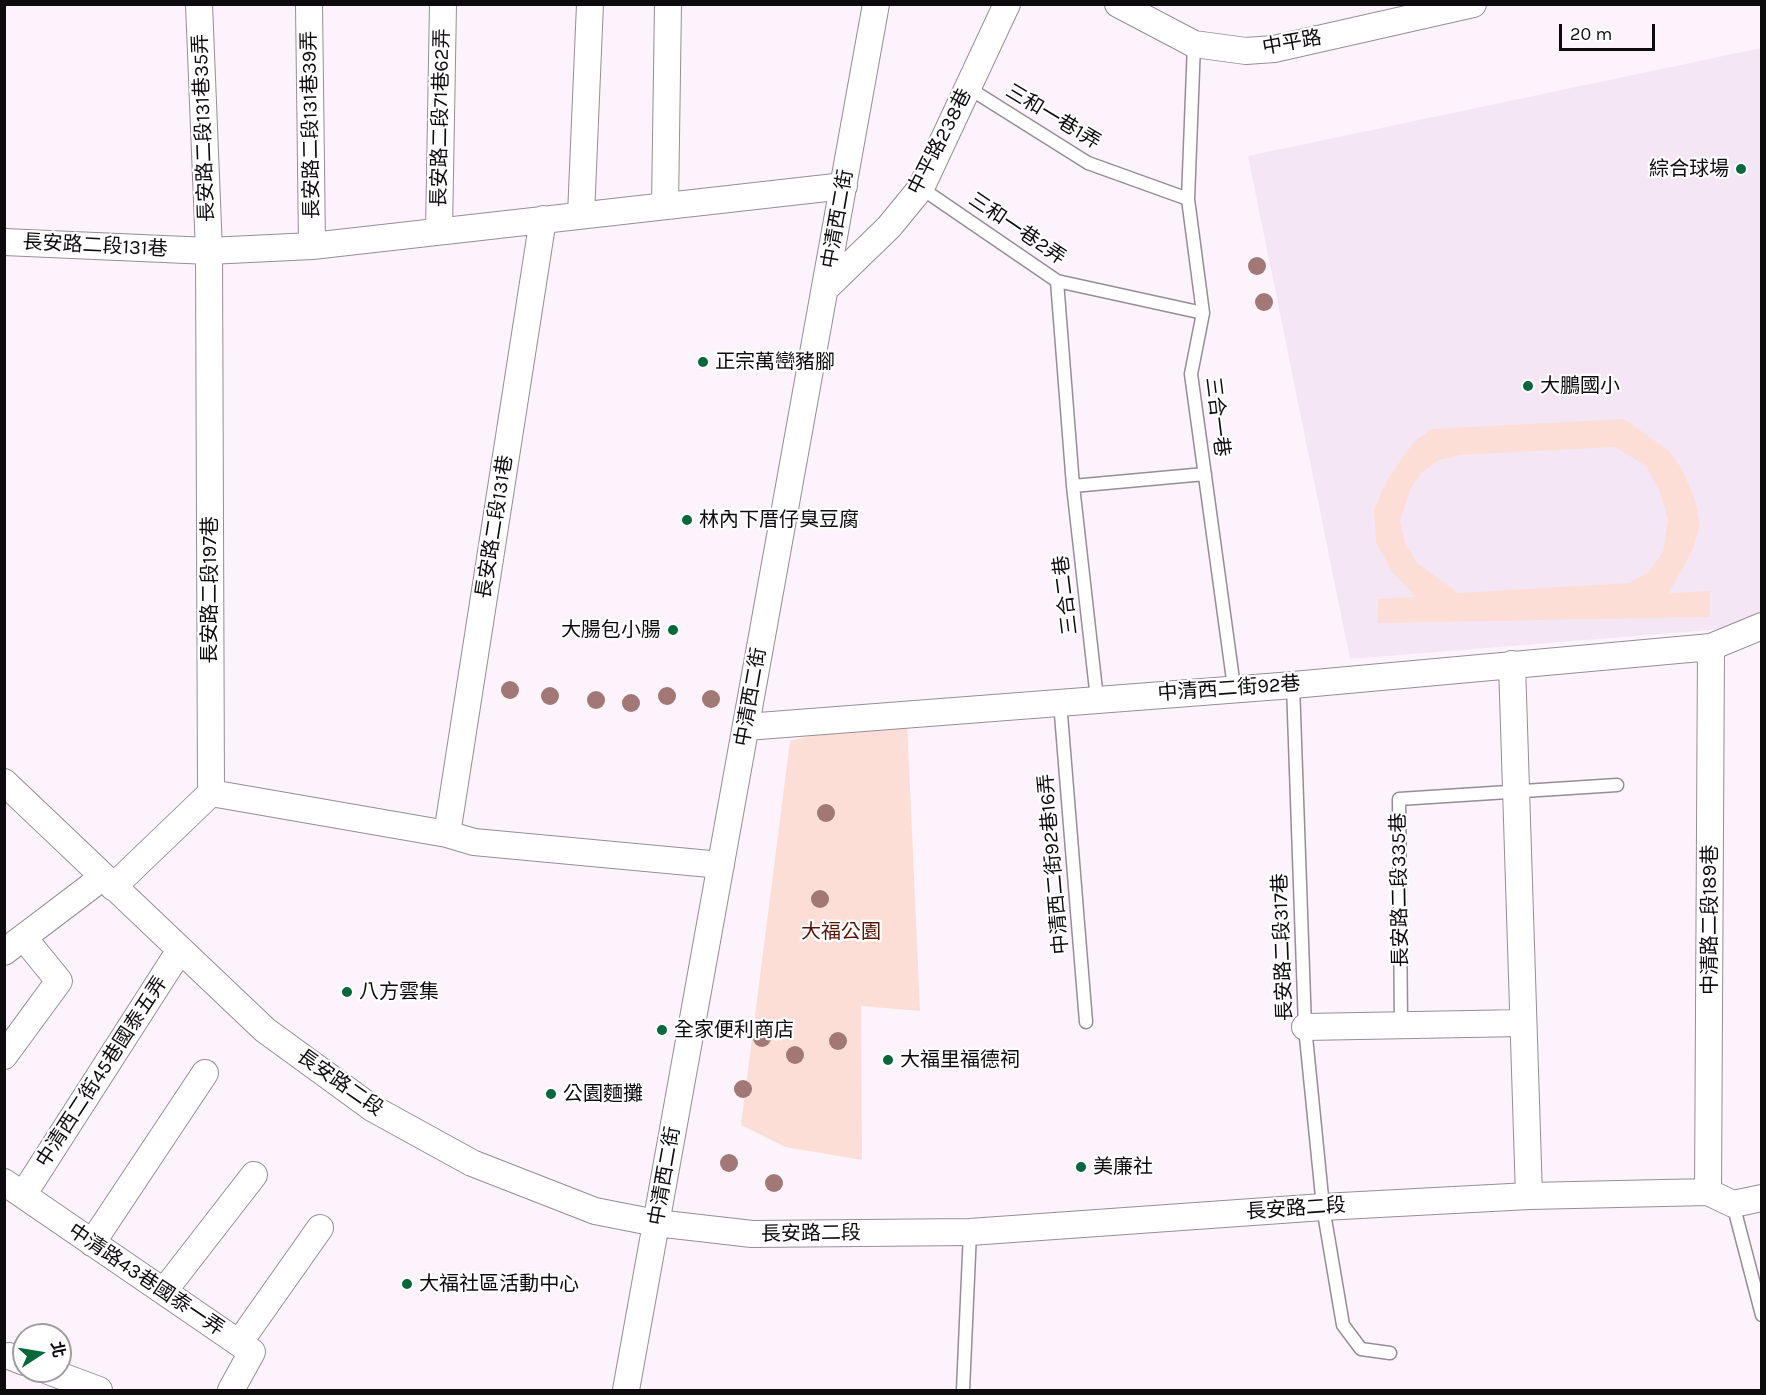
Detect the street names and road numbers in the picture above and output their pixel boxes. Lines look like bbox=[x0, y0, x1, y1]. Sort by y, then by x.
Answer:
street label: 中平路 bbox=[1260, 26, 1324, 60]
street label: 長安路二段71巷62弄 bbox=[427, 28, 455, 208]
street label: 長安路二段131巷39弄 bbox=[297, 31, 325, 219]
street label: 長安路二段131巷35弄 bbox=[189, 34, 219, 222]
street label: 三和一巷1弄 bbox=[1001, 79, 1105, 155]
street label: 中平路238巷 bbox=[903, 85, 977, 199]
street label: 中清西二街 bbox=[817, 168, 859, 270]
street label: 三和一巷2弄 bbox=[964, 188, 1070, 270]
street label: 長安路二段131巷 bbox=[22, 230, 168, 262]
street label: 三合一巷 bbox=[1200, 376, 1234, 458]
street label: 長安路二段131巷 bbox=[472, 454, 518, 600]
street label: 長安路二段197巷 bbox=[198, 516, 222, 664]
street label: 三合二巷 bbox=[1049, 554, 1083, 636]
street label: 中清西二街 bbox=[730, 646, 772, 748]
street label: 中清西二街92巷 bbox=[1157, 672, 1301, 706]
street label: 中清西二街92巷16弄 bbox=[1034, 773, 1074, 955]
street label: 長安路二段335巷 bbox=[1387, 812, 1413, 968]
street label: 中清路二段189巷 bbox=[1698, 845, 1722, 995]
street label: 長安路二段317巷 bbox=[1268, 873, 1298, 1021]
street label: 中清西二街45巷國泰五弄 bbox=[31, 972, 173, 1172]
street label: 長安路二段 bbox=[292, 1044, 388, 1122]
street label: 中清西二街 bbox=[644, 1125, 686, 1227]
street label: 長安路二段 bbox=[1245, 1194, 1347, 1224]
street label: 中清路43巷國泰一弄 bbox=[63, 1219, 229, 1341]
street label: 長安路二段 bbox=[761, 1221, 861, 1247]

